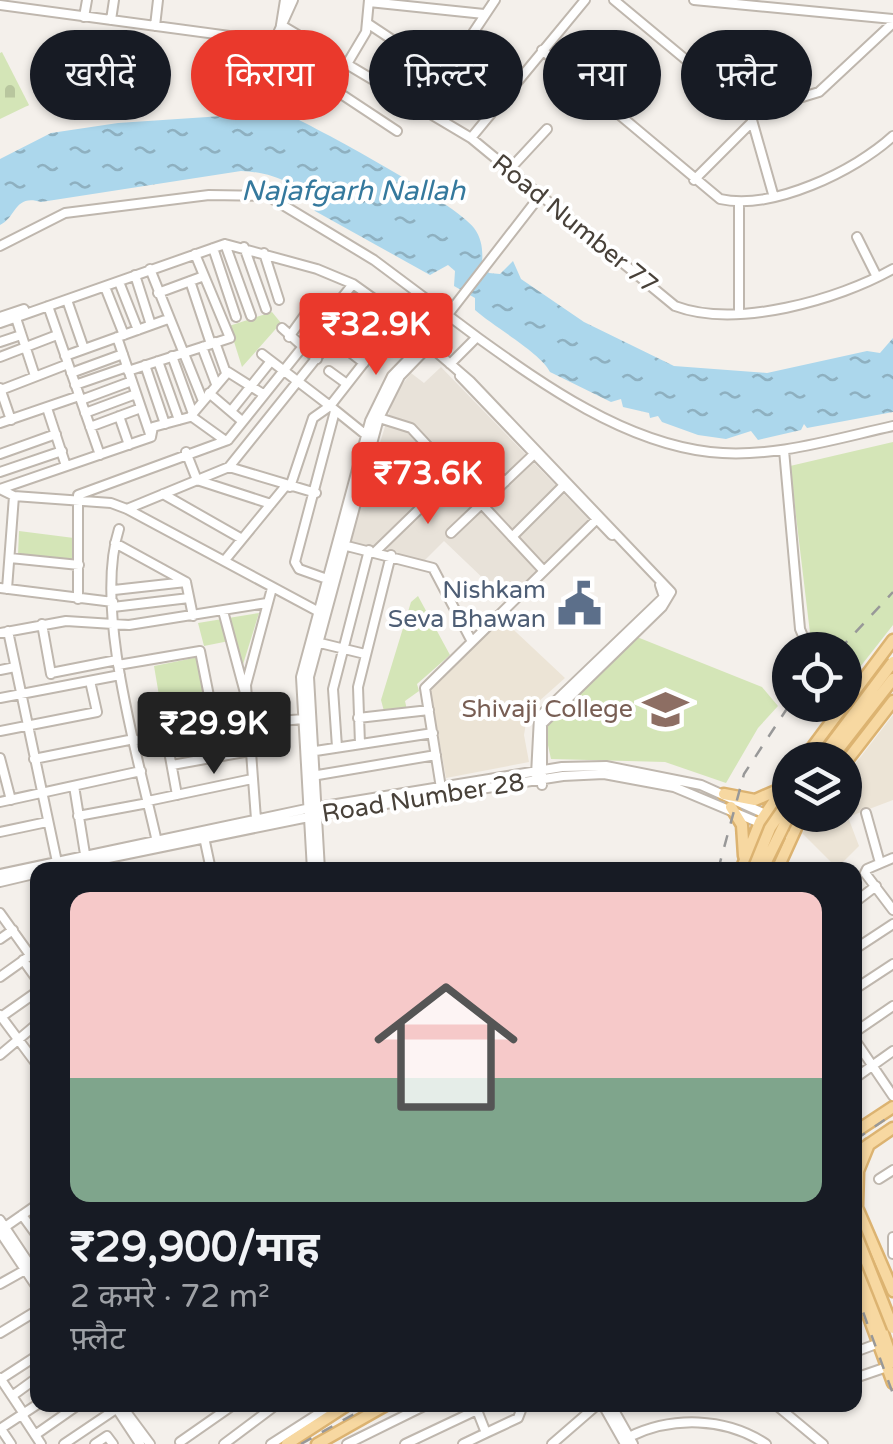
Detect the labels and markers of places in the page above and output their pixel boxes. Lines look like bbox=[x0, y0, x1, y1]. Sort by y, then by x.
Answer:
pin: ₹32.9K bbox=[295, 293, 457, 378]
pin: ₹73.6K bbox=[347, 442, 509, 527]
place label: Nishkam Seva Bhawan bbox=[388, 575, 546, 634]
public building icon: Nishkam Seva Bhawan bbox=[555, 580, 603, 628]
school or university icon: Shivaji College bbox=[642, 685, 690, 733]
pin: ₹29.9K bbox=[133, 692, 295, 777]
place label: Shivaji College bbox=[461, 694, 633, 724]

